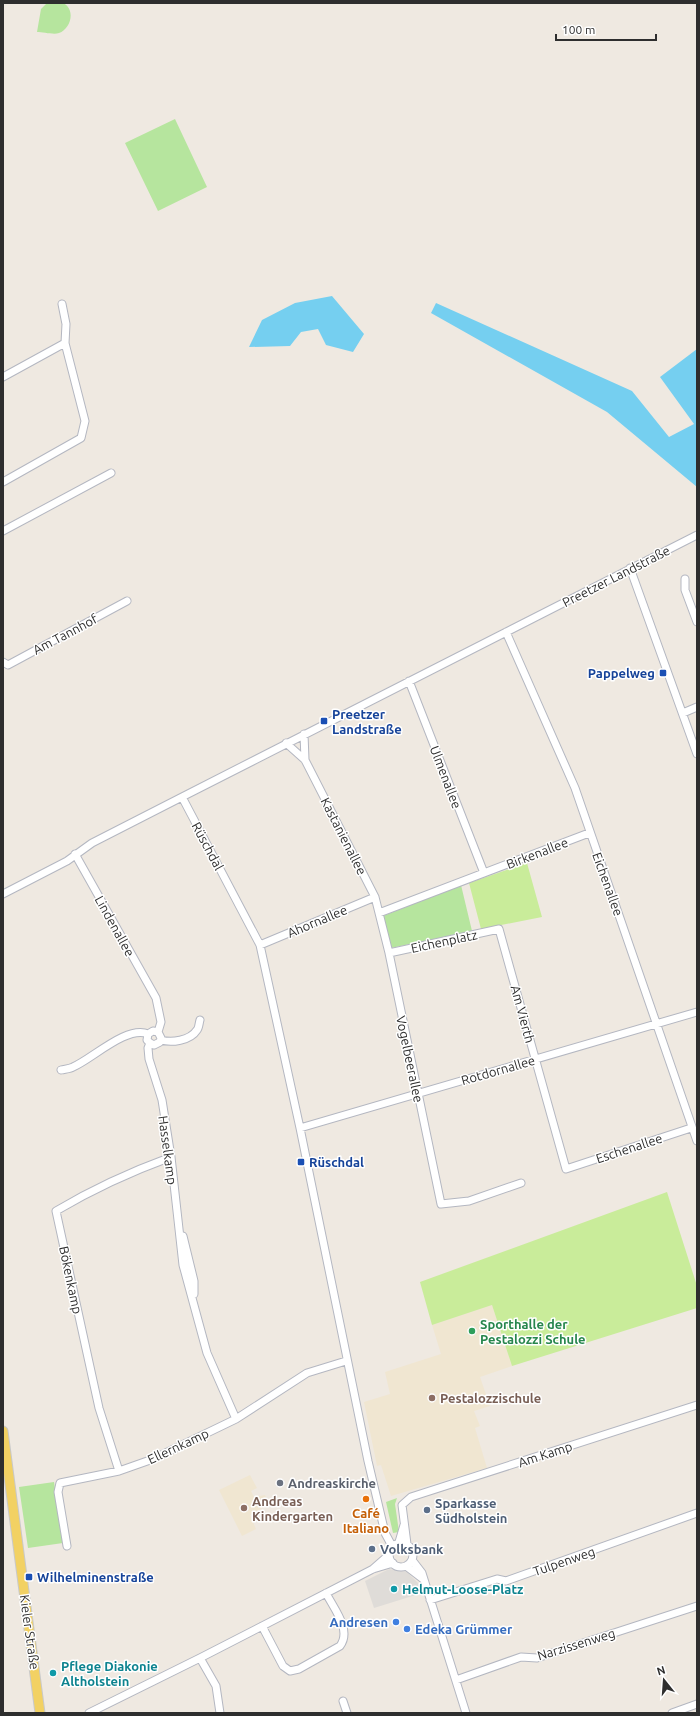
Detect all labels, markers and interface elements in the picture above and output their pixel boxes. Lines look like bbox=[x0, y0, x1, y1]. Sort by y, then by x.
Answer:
scale bar bbox=[556, 16, 656, 42]
text: 100 m bbox=[562, 23, 595, 36]
street label: Preetzer Landstraße bbox=[560, 543, 672, 609]
street label: Am Tannhof bbox=[30, 611, 100, 657]
place label: Pappelweg bbox=[588, 666, 655, 680]
marker: Pappelweg bbox=[658, 668, 668, 678]
place label: Preetzer Landstraße bbox=[332, 707, 402, 736]
marker: Preetzer Landstraße bbox=[319, 716, 329, 726]
street label: Ulmenallee bbox=[428, 744, 464, 810]
street label: Kastanienallee bbox=[318, 795, 370, 877]
street label: Rüschdal bbox=[190, 820, 227, 873]
street label: Birkenallee bbox=[504, 835, 570, 871]
street label: Eichenallee bbox=[590, 850, 626, 918]
street label: Lindenallee bbox=[93, 893, 137, 959]
street label: Ahornallee bbox=[285, 902, 349, 940]
street label: Eichenplatz bbox=[410, 927, 478, 955]
street label: Am Vierth bbox=[509, 984, 537, 1044]
street label: Vogelbeerallee bbox=[394, 1014, 426, 1104]
street label: Rotdornallee bbox=[459, 1053, 537, 1087]
street label: Hasselkamp bbox=[156, 1115, 180, 1185]
street label: Eschenallee bbox=[594, 1131, 664, 1165]
place label: Rüschdal bbox=[309, 1155, 364, 1169]
marker: Rüschdal bbox=[296, 1157, 306, 1167]
street label: Bökenkamp bbox=[57, 1245, 85, 1315]
place label: Sporthalle der Pestalozzi Schule bbox=[480, 1317, 586, 1346]
marker: Sporthalle der Pestalozzi Schule bbox=[467, 1326, 477, 1336]
place label: Pestalozzischule bbox=[440, 1391, 541, 1405]
marker: Pestalozzischule bbox=[427, 1393, 437, 1403]
street label: Ellernkamp bbox=[145, 1426, 211, 1466]
street label: Am Kamp bbox=[516, 1439, 574, 1469]
place label: Andreaskirche bbox=[288, 1476, 376, 1490]
marker: Andreaskirche bbox=[275, 1478, 285, 1488]
place label: Andreas Kindergarten bbox=[252, 1494, 333, 1523]
marker: Café Italiano bbox=[361, 1494, 371, 1504]
place label: Sparkasse Südholstein bbox=[435, 1496, 507, 1525]
marker: Andreas Kindergarten bbox=[239, 1503, 249, 1513]
marker: Sparkasse Südholstein bbox=[422, 1505, 432, 1515]
place label: Café Italiano bbox=[343, 1506, 389, 1535]
place label: Volksbank bbox=[380, 1542, 444, 1556]
marker: Volksbank bbox=[367, 1544, 377, 1554]
street label: Tulpenweg bbox=[531, 1544, 597, 1578]
place label: Wilhelminenstraße bbox=[37, 1570, 154, 1584]
marker: Wilhelminenstraße bbox=[24, 1572, 34, 1582]
place label: Helmut-Loose-Platz bbox=[402, 1582, 523, 1596]
marker: Helmut-Loose-Platz bbox=[389, 1584, 399, 1594]
street label: Kieler Straße bbox=[18, 1594, 42, 1670]
place label: Andresen bbox=[330, 1615, 388, 1629]
marker: Andresen bbox=[391, 1617, 401, 1627]
place label: Edeka Grümmer bbox=[415, 1622, 513, 1636]
marker: Edeka Grümmer bbox=[402, 1624, 412, 1634]
street label: Narzissenweg bbox=[535, 1626, 617, 1662]
place label: Pflege Diakonie Altholstein bbox=[61, 1659, 158, 1688]
north arrow bbox=[644, 1660, 684, 1700]
text: N bbox=[655, 1663, 667, 1677]
marker: Pflege Diakonie Altholstein bbox=[48, 1668, 58, 1678]

